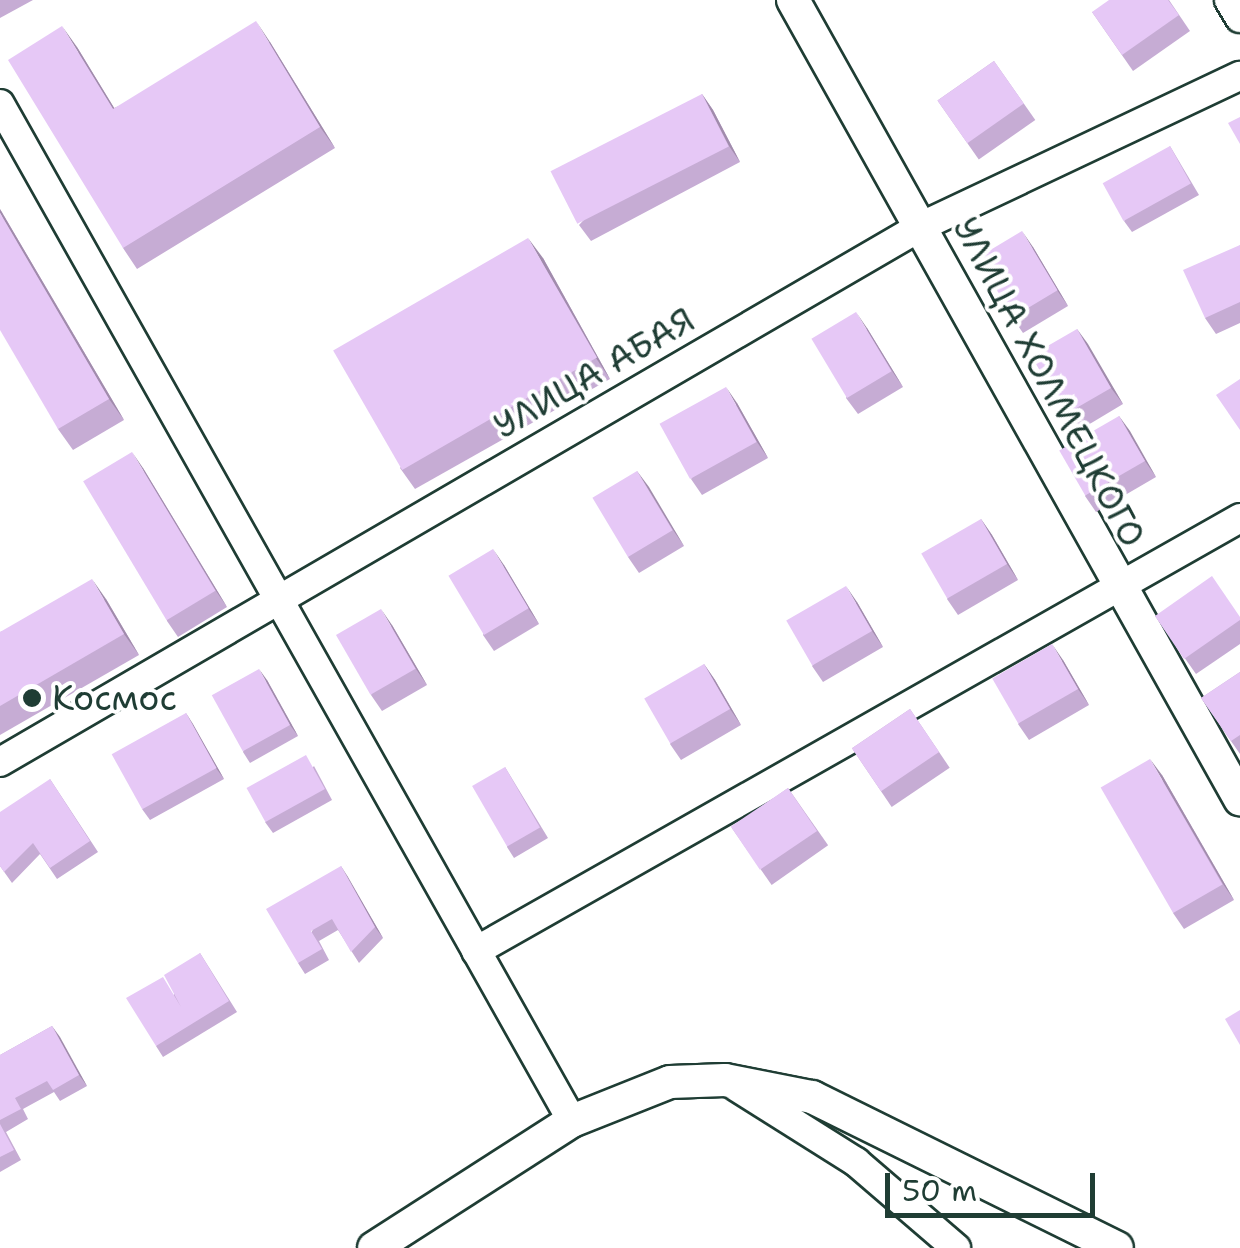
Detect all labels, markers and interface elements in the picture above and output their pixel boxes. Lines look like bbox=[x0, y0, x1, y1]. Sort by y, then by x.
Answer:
street label: УЛИЦА ХОЛМЕЦКОГО bbox=[944, 210, 1154, 554]
street label: УЛИЦА АБАЯ bbox=[486, 299, 702, 447]
place label: Космос bbox=[52, 677, 177, 719]
marker: Космос bbox=[21, 687, 43, 709]
scale bar bbox=[890, 1153, 1100, 1215]
text: 50 m bbox=[902, 1170, 977, 1211]

